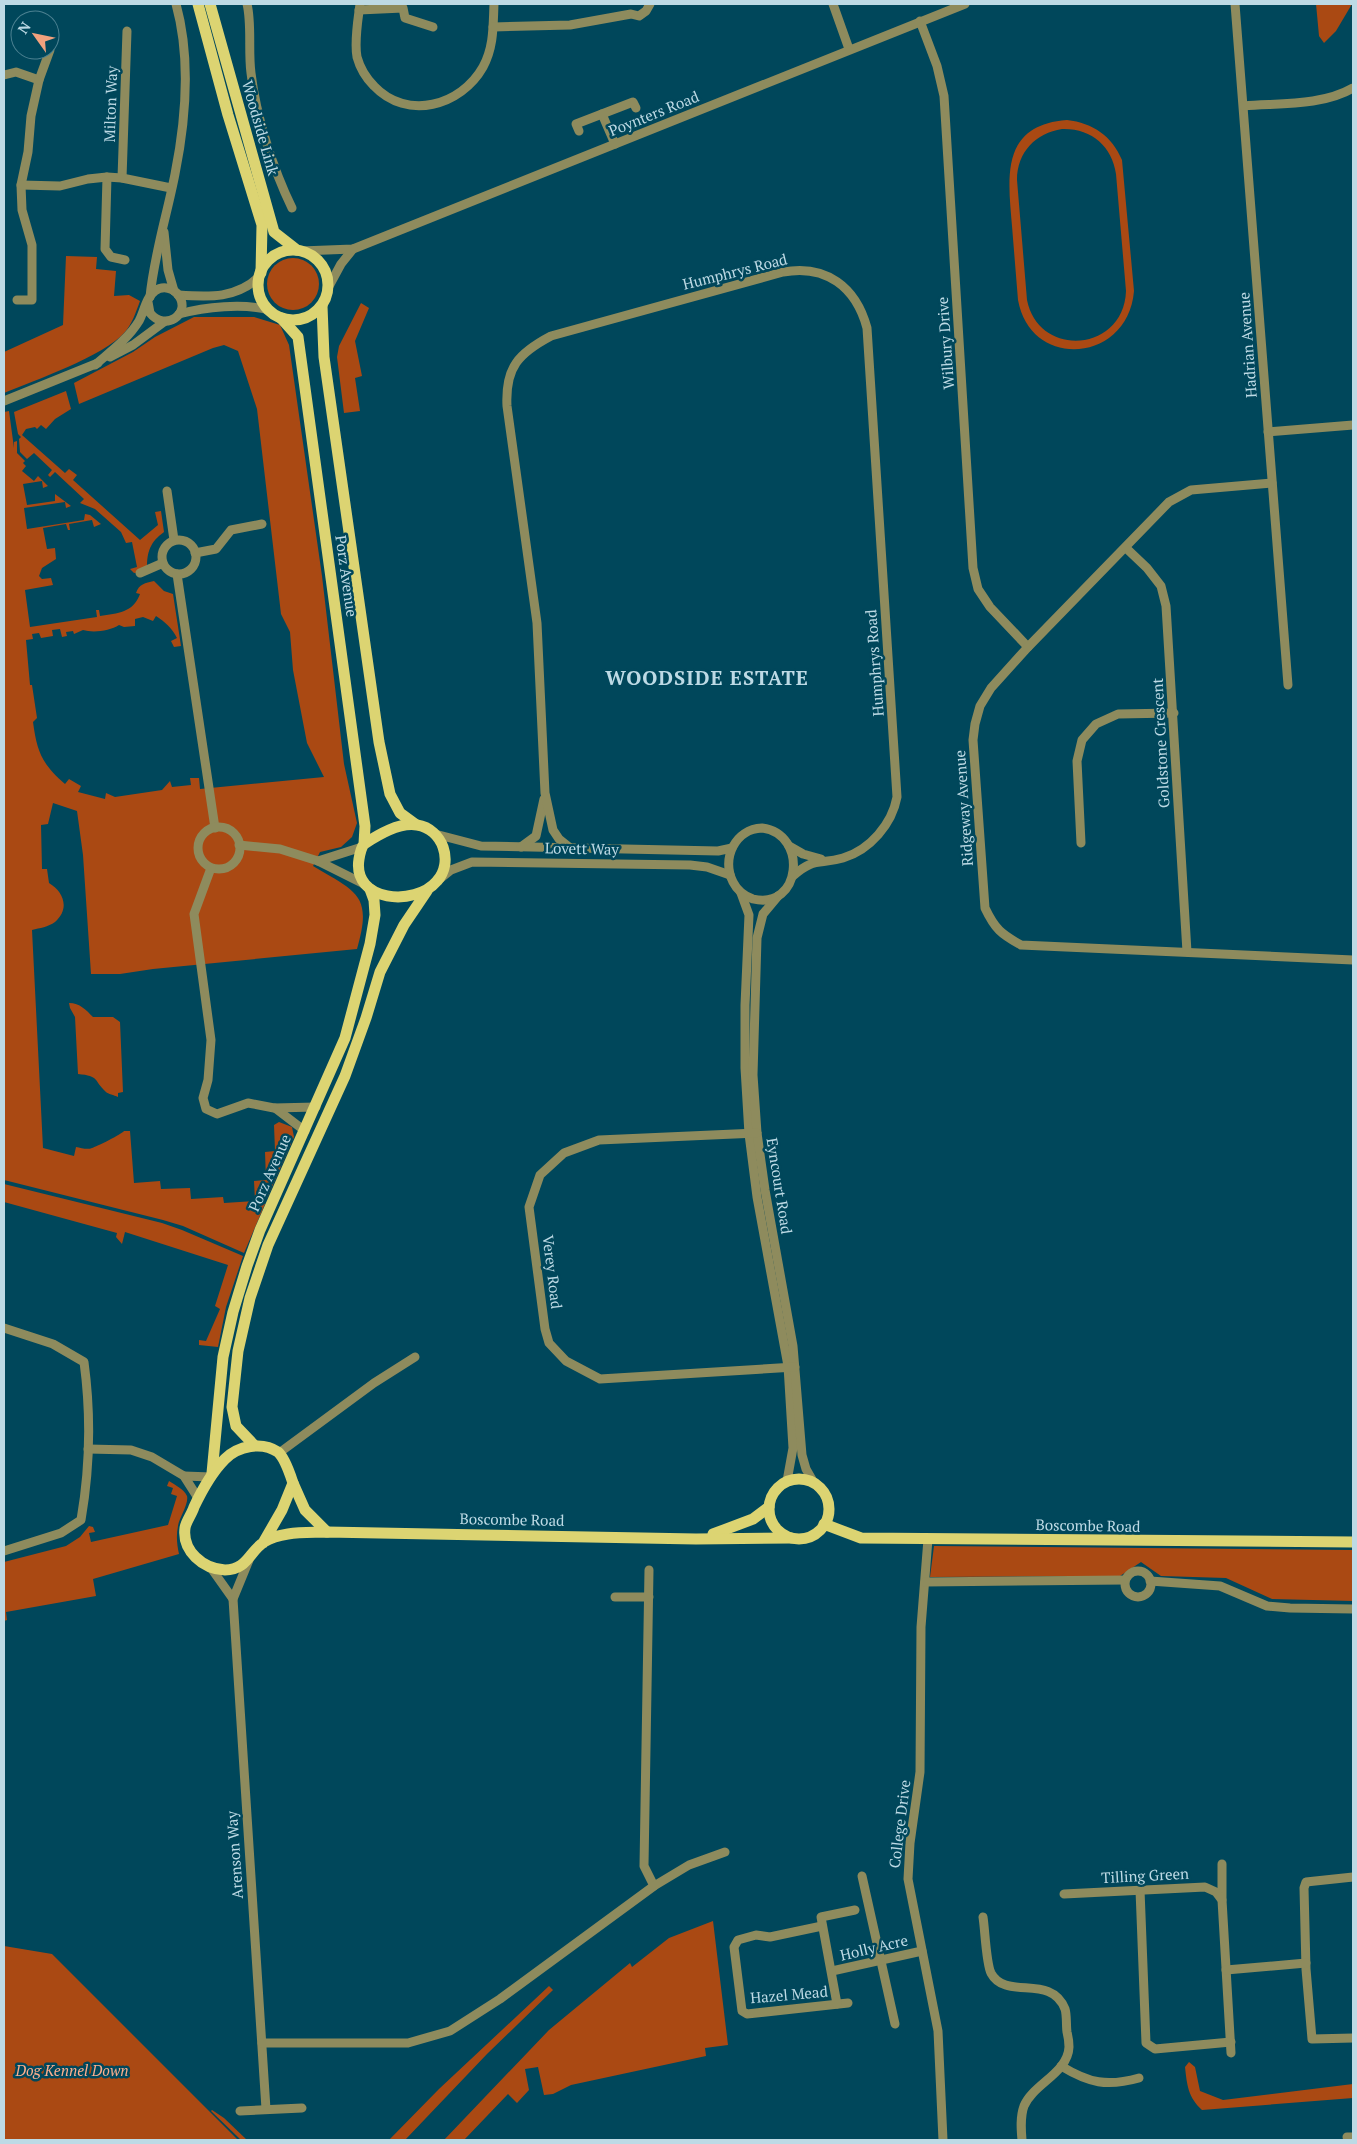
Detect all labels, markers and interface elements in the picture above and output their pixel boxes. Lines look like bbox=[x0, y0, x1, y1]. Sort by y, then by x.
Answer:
north arrow bbox=[10, 10, 60, 60]
text: N bbox=[13, 18, 35, 37]
street label: Milton Way bbox=[99, 65, 121, 143]
street label: Woodside Link bbox=[238, 78, 284, 178]
street label: Poynters Road bbox=[606, 86, 702, 140]
street label: Humphrys Road bbox=[680, 248, 789, 294]
street label: Hadrian Avenue bbox=[1233, 291, 1261, 399]
street label: Wilbury Drive bbox=[932, 296, 958, 390]
street label: Porz Avenue bbox=[331, 534, 363, 618]
street label: Humphrys Road bbox=[860, 609, 888, 717]
district label: WOODSIDE ESTATE bbox=[605, 664, 809, 691]
street label: Goldstone Crescent bbox=[1147, 677, 1173, 809]
street label: Ridgeway Avenue bbox=[949, 749, 977, 867]
street label: Lovett Way bbox=[545, 837, 620, 859]
street label: Porz Avenue bbox=[243, 1131, 295, 1214]
street label: Eyncourt Road bbox=[763, 1136, 797, 1235]
street label: Verey Road bbox=[539, 1234, 567, 1310]
street label: Boscombe Road bbox=[459, 1508, 565, 1530]
street label: Boscombe Road bbox=[1035, 1514, 1141, 1536]
street label: College Drive bbox=[884, 1778, 914, 1869]
street label: Arenson Way bbox=[221, 1810, 247, 1900]
street label: Tilling Green bbox=[1101, 1863, 1189, 1887]
street label: Holly Acre bbox=[838, 1930, 910, 1965]
street label: Hazel Mead bbox=[749, 1981, 829, 2007]
park label: Dog Kennel Down bbox=[14, 2060, 129, 2080]

